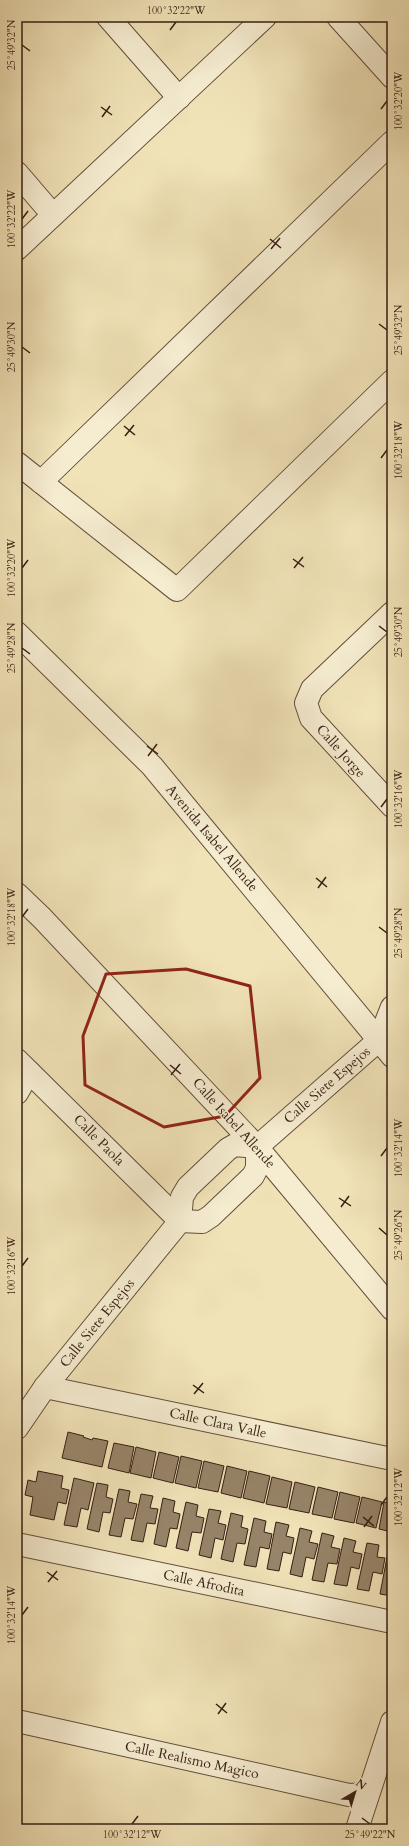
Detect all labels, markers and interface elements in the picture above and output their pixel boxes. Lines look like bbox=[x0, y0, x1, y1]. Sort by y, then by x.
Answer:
text: 100°32'22"W bbox=[147, 4, 206, 18]
text: 25°49'32"N bbox=[5, 19, 19, 70]
text: 100°32'20"W bbox=[392, 71, 406, 130]
text: 100°32'22"W bbox=[5, 189, 19, 248]
text: 25°49'32"N bbox=[392, 304, 406, 355]
text: 25°49'30"N bbox=[5, 321, 19, 372]
text: 100°32'18"W bbox=[392, 420, 406, 479]
text: 100°32'20"W bbox=[5, 538, 19, 597]
text: 25°49'30"N bbox=[392, 606, 406, 657]
text: 25°49'28"N bbox=[5, 622, 19, 673]
street label: Calle Jorge bbox=[312, 720, 370, 782]
text: 100°32'16"W bbox=[392, 769, 406, 828]
street label: Avenida Isabel Allende bbox=[162, 780, 262, 896]
text: 100°32'18"W bbox=[5, 887, 19, 946]
text: 25°49'28"N bbox=[392, 907, 406, 958]
street label: Calle Siete Espejos bbox=[280, 1042, 375, 1128]
street label: Calle Isabel Allende bbox=[188, 1074, 280, 1172]
street label: Calle Paola bbox=[69, 1110, 129, 1170]
text: 100°32'14"W bbox=[392, 1118, 406, 1177]
text: 25°49'26"N bbox=[392, 1209, 406, 1260]
text: 100°32'16"W bbox=[5, 1236, 19, 1295]
street label: Calle Siete Espejos bbox=[55, 1274, 139, 1371]
street label: Calle Clara Valle bbox=[168, 1403, 268, 1443]
text: 100°32'12"W bbox=[392, 1467, 406, 1526]
street label: Calle Afrodita bbox=[162, 1565, 246, 1601]
text: 100°32'14"W bbox=[5, 1585, 19, 1644]
street label: Calle Realismo Magico bbox=[123, 1737, 261, 1784]
north arrow bbox=[335, 1772, 375, 1812]
text: N bbox=[352, 1776, 370, 1794]
text: 100°32'12"W bbox=[103, 1828, 162, 1842]
text: 25°49'22"N bbox=[345, 1828, 396, 1842]

